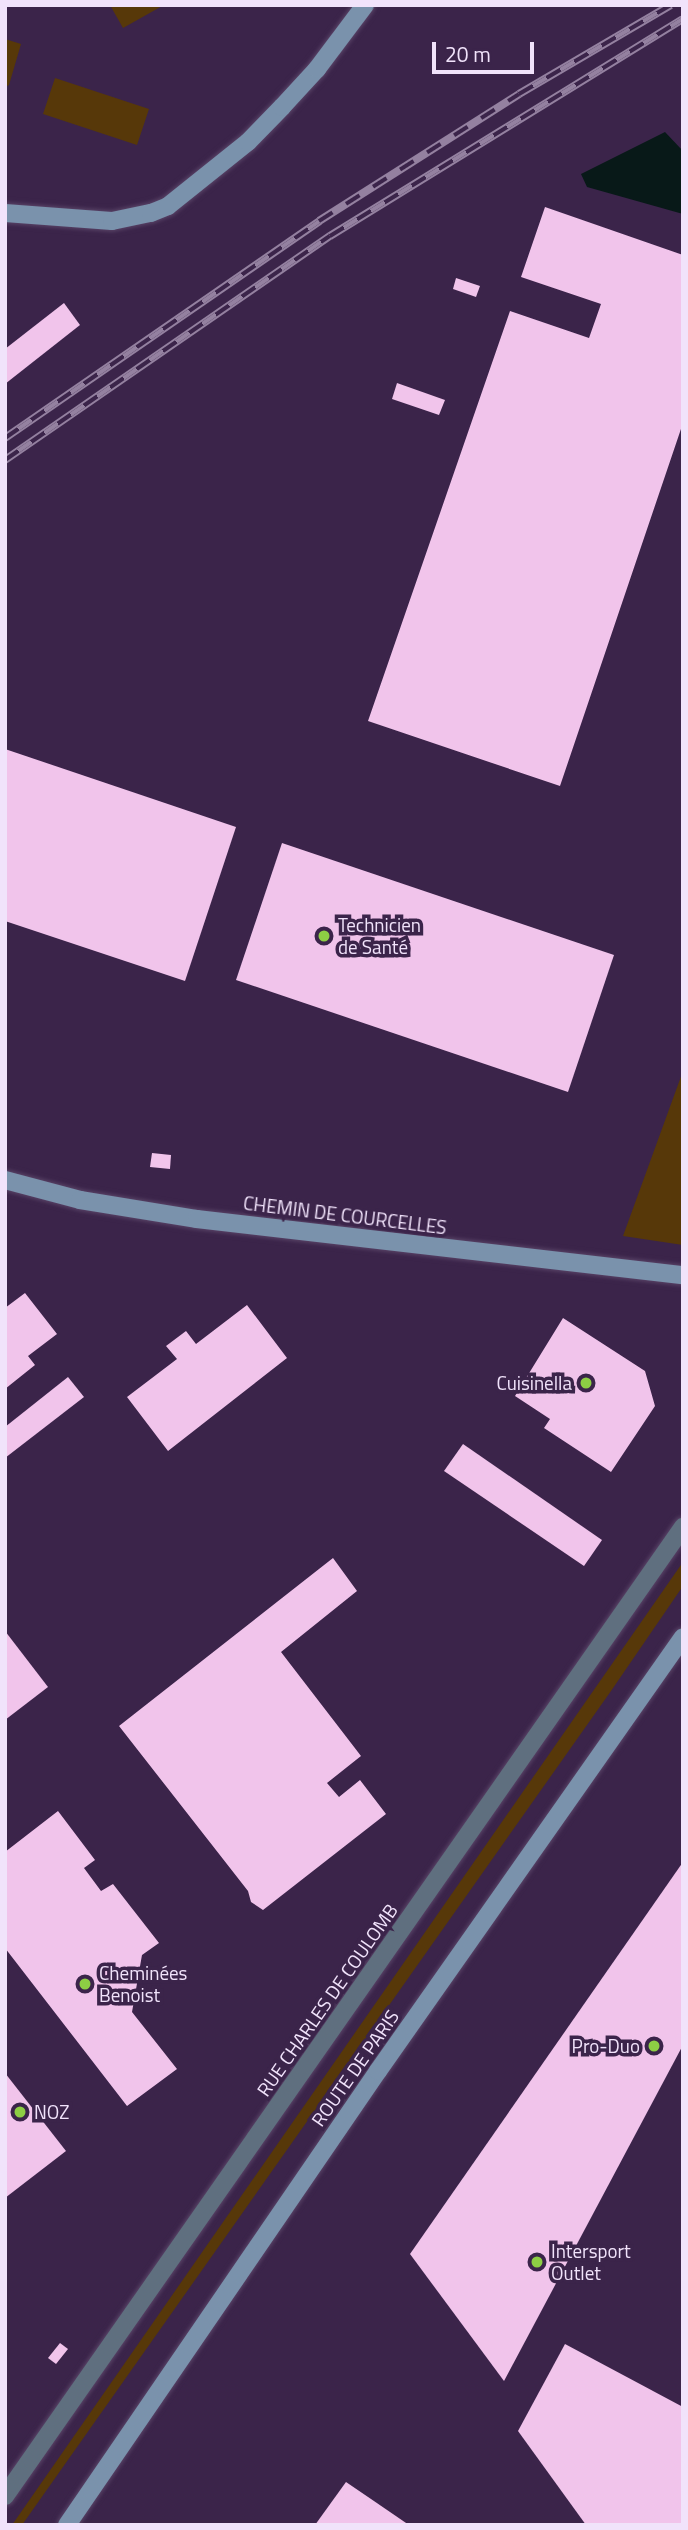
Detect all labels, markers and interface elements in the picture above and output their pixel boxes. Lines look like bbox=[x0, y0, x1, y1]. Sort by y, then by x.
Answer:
scale bar bbox=[436, 28, 538, 72]
text: 20 m bbox=[445, 38, 491, 70]
place label: Technicien de Santé bbox=[338, 914, 421, 958]
marker: Technicien de Santé bbox=[316, 928, 332, 944]
street label: CHEMIN DE COURCELLES bbox=[242, 1191, 448, 1239]
place label: Cuisinella bbox=[497, 1372, 572, 1394]
marker: Cuisinella bbox=[578, 1375, 594, 1391]
street label: RUE CHARLES DE COULOMB bbox=[252, 1899, 402, 2101]
place label: Cheminées Benoist bbox=[99, 1962, 187, 2006]
marker: Cheminées Benoist bbox=[77, 1976, 93, 1992]
street label: ROUTE DE PARIS bbox=[306, 2005, 404, 2131]
place label: Pro-Duo bbox=[572, 2035, 640, 2057]
marker: Pro-Duo bbox=[646, 2038, 662, 2054]
place label: NOZ bbox=[34, 2101, 69, 2123]
marker: NOZ bbox=[12, 2104, 28, 2120]
place label: Intersport Outlet bbox=[551, 2240, 631, 2284]
marker: Intersport Outlet bbox=[529, 2254, 545, 2270]

